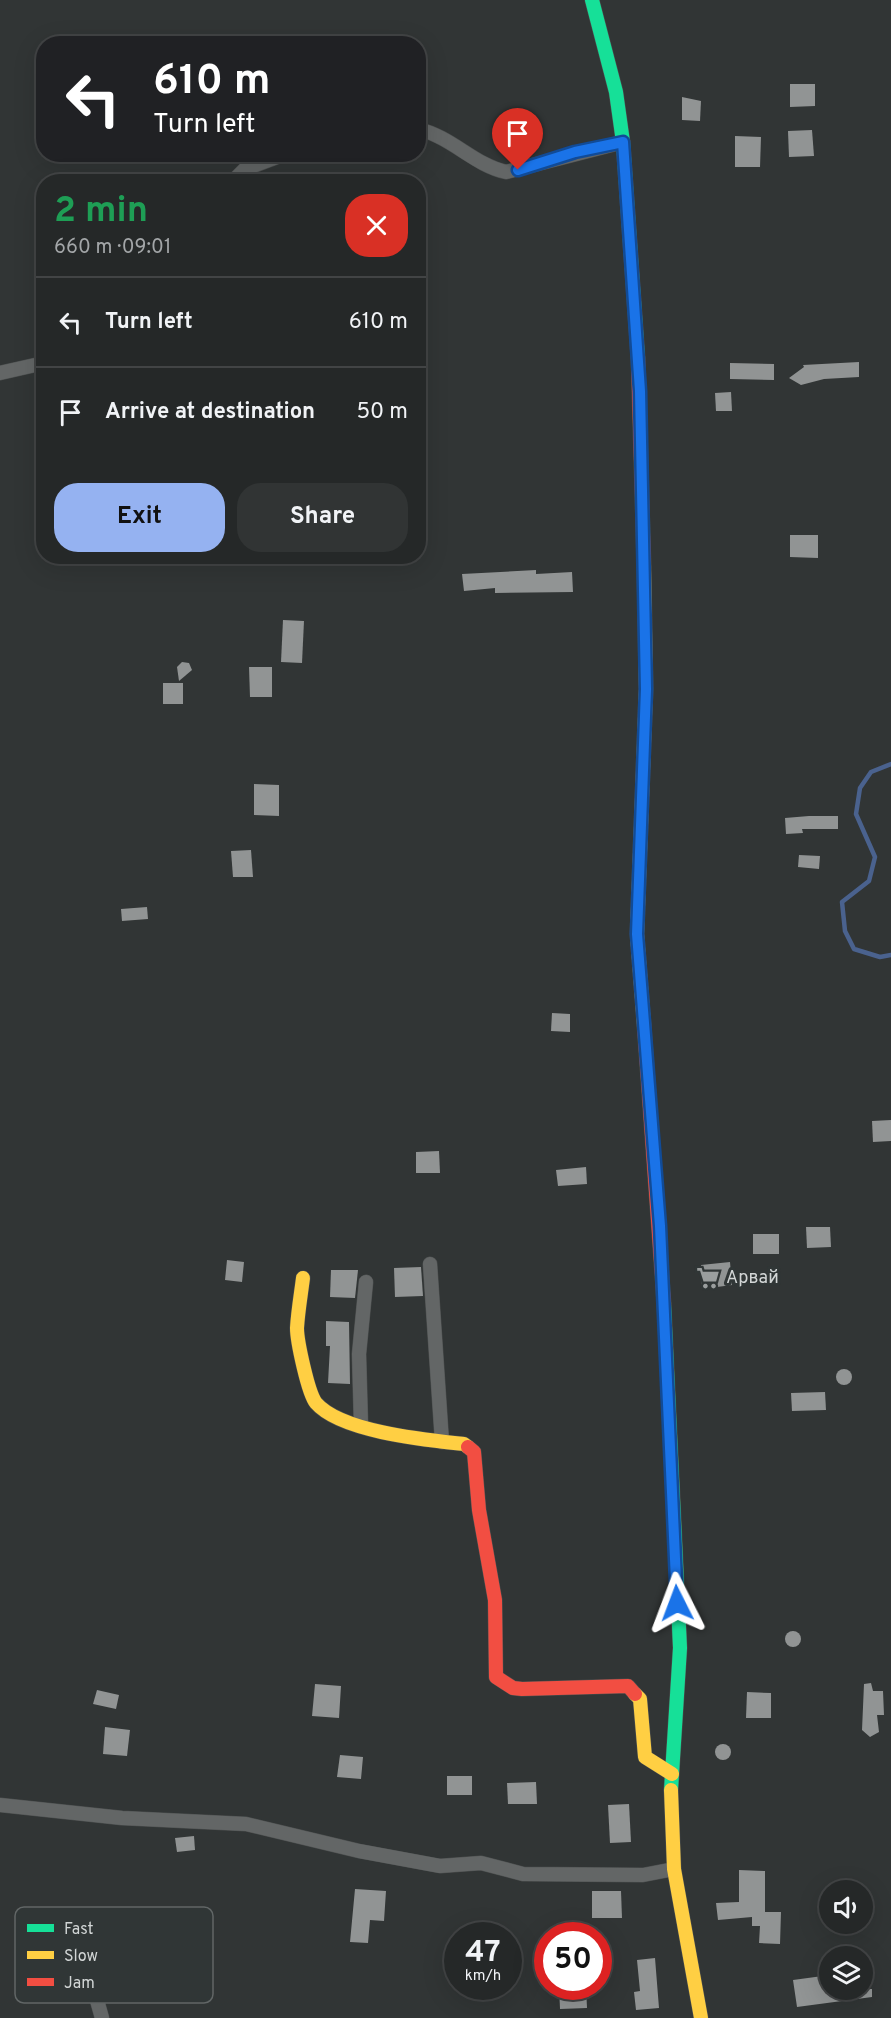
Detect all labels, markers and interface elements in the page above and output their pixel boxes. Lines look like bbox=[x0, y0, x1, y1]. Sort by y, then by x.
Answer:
text: 610 m bbox=[153, 56, 271, 109]
icon: left bbox=[54, 60, 132, 138]
text: Turn left bbox=[153, 108, 255, 142]
pin bbox=[492, 108, 543, 170]
icon: arrive bbox=[501, 117, 534, 150]
text: 2 min bbox=[54, 189, 148, 235]
button: close bbox=[345, 194, 408, 257]
text: 660 m · 09:01 bbox=[54, 235, 171, 261]
icon: left bbox=[54, 306, 87, 339]
text: Turn left bbox=[105, 309, 193, 336]
text: 610 m bbox=[349, 309, 408, 336]
icon: arrive bbox=[54, 396, 87, 429]
text: Arrive at destination bbox=[105, 399, 315, 426]
text: 50 m bbox=[356, 399, 408, 426]
button: Exit bbox=[54, 483, 225, 552]
button: Share bbox=[237, 483, 408, 552]
supermarket icon: Арвай bbox=[695, 1265, 721, 1291]
place label: Арвай bbox=[726, 1267, 779, 1290]
position arrow bbox=[645, 1571, 709, 1635]
map controls bbox=[819, 1880, 873, 2000]
button: sound bbox=[819, 1880, 873, 1934]
legend bbox=[15, 1907, 213, 2003]
text: Fast bbox=[64, 1920, 94, 1940]
speed limit sign: 50 bbox=[534, 1922, 612, 2000]
text: 47 bbox=[465, 1935, 501, 1972]
button: layers bbox=[819, 1946, 873, 2000]
text: Slow bbox=[64, 1947, 98, 1967]
text: km/h bbox=[465, 1967, 501, 1986]
text: Jam bbox=[64, 1974, 95, 1994]

